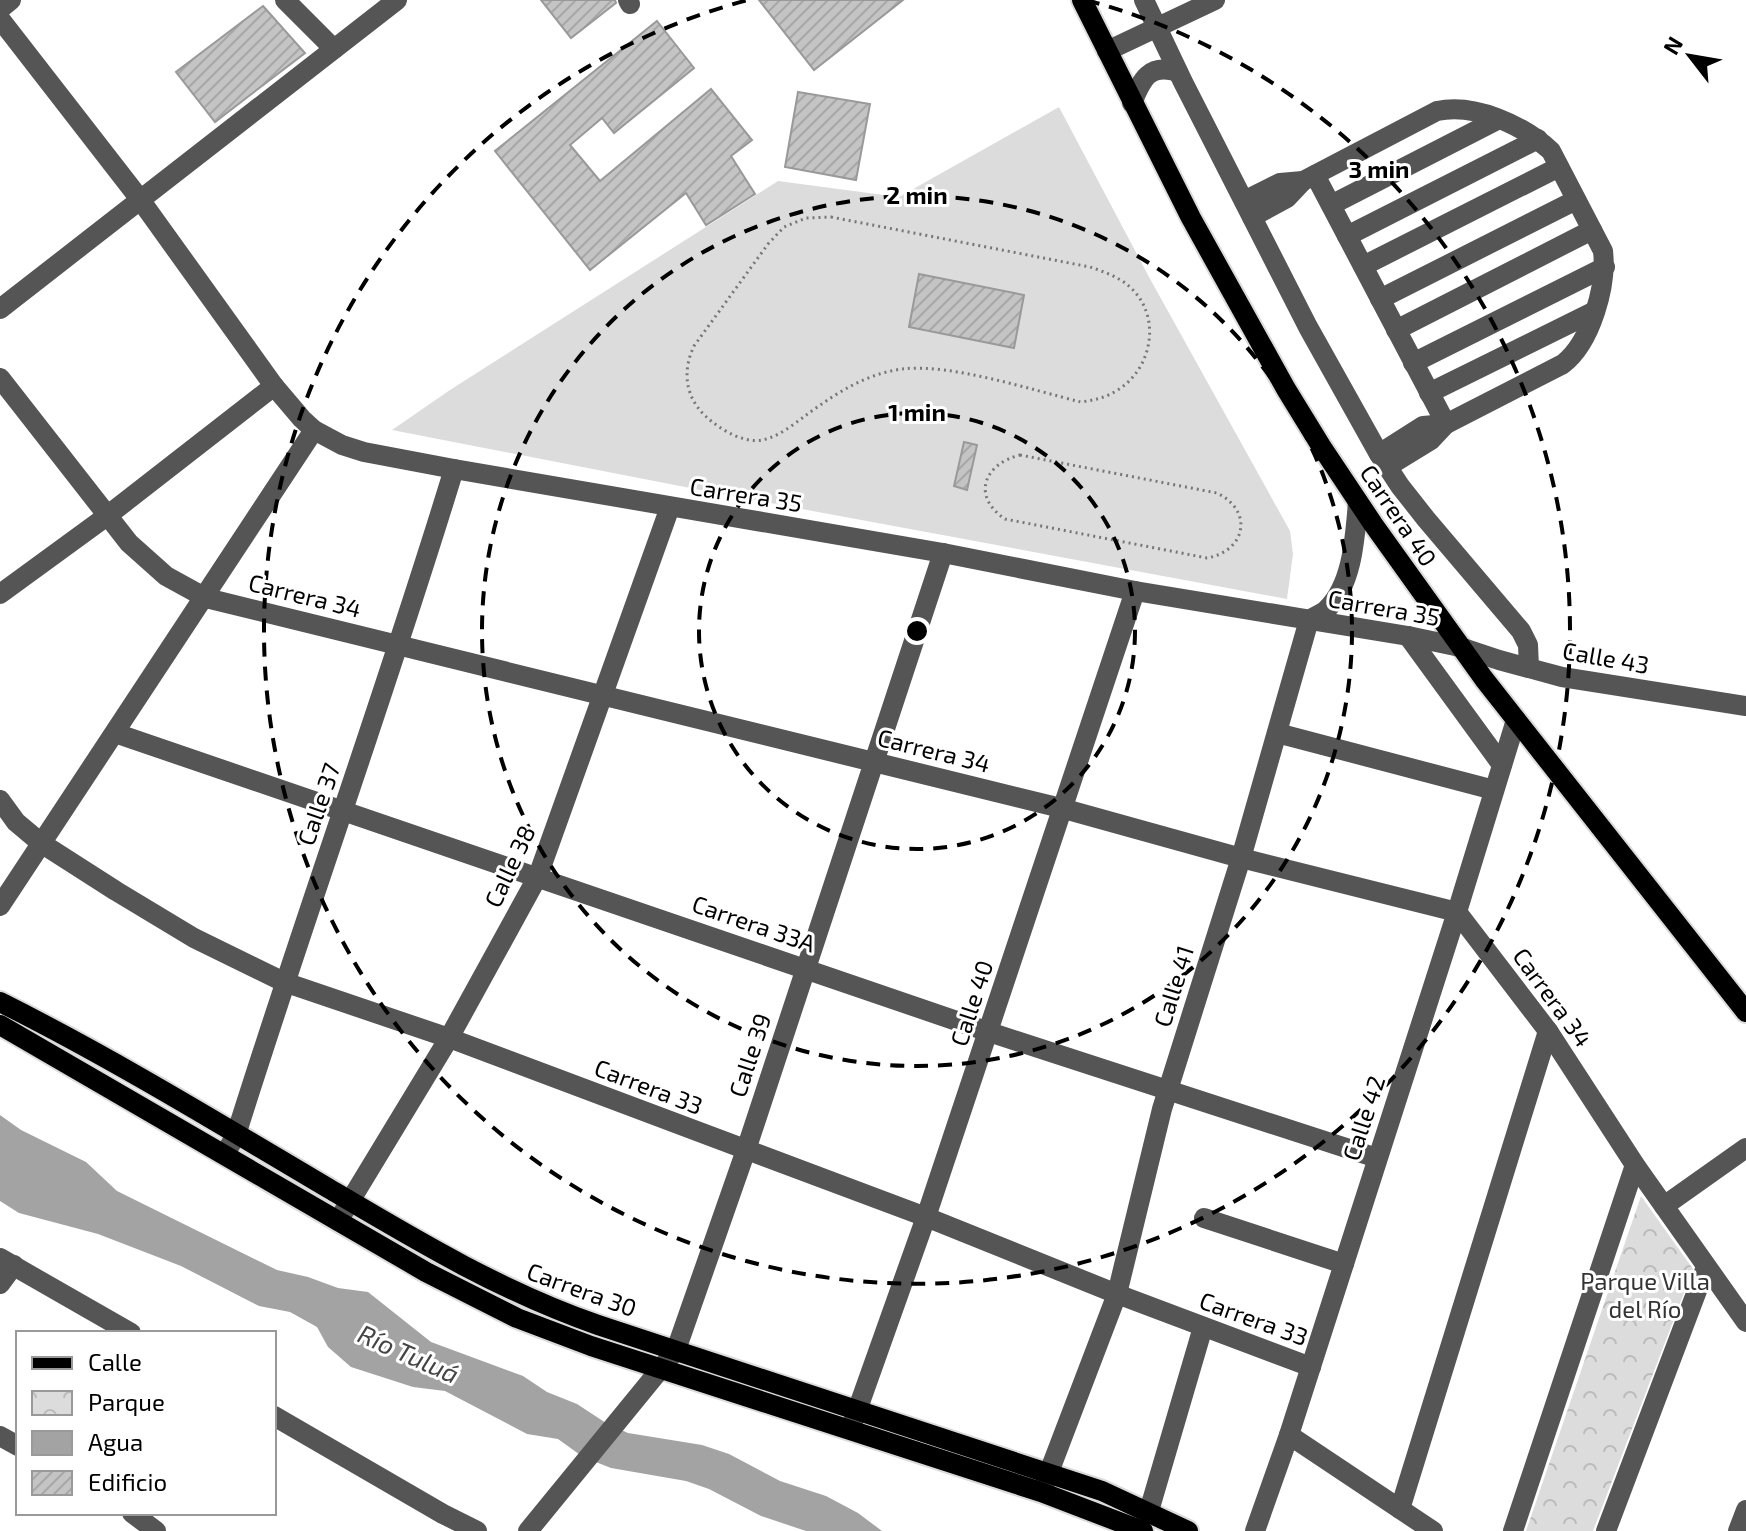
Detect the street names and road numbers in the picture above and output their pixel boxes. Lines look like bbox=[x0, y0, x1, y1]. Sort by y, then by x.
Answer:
street label: Carrera 40 bbox=[1355, 459, 1443, 571]
street label: Carrera 35 bbox=[688, 471, 804, 517]
street label: Carrera 34 bbox=[246, 567, 364, 623]
street label: Carrera 35 bbox=[1326, 583, 1442, 631]
street label: Calle 43 bbox=[1560, 635, 1652, 679]
street label: Carrera 34 bbox=[875, 722, 993, 778]
street label: Calle 37 bbox=[290, 759, 346, 849]
street label: Calle 38 bbox=[477, 820, 541, 912]
street label: Carrera 33A bbox=[689, 888, 820, 958]
street label: Calle 41 bbox=[1147, 942, 1199, 1030]
street label: Carrera 34 bbox=[1507, 942, 1599, 1052]
street label: Calle 40 bbox=[944, 956, 998, 1050]
street label: Calle 39 bbox=[722, 1009, 776, 1101]
street label: Carrera 33 bbox=[591, 1052, 707, 1120]
street label: Calle 42 bbox=[1336, 1072, 1390, 1164]
street label: Carrera 30 bbox=[523, 1256, 641, 1322]
street label: Carrera 33 bbox=[1196, 1285, 1312, 1351]

